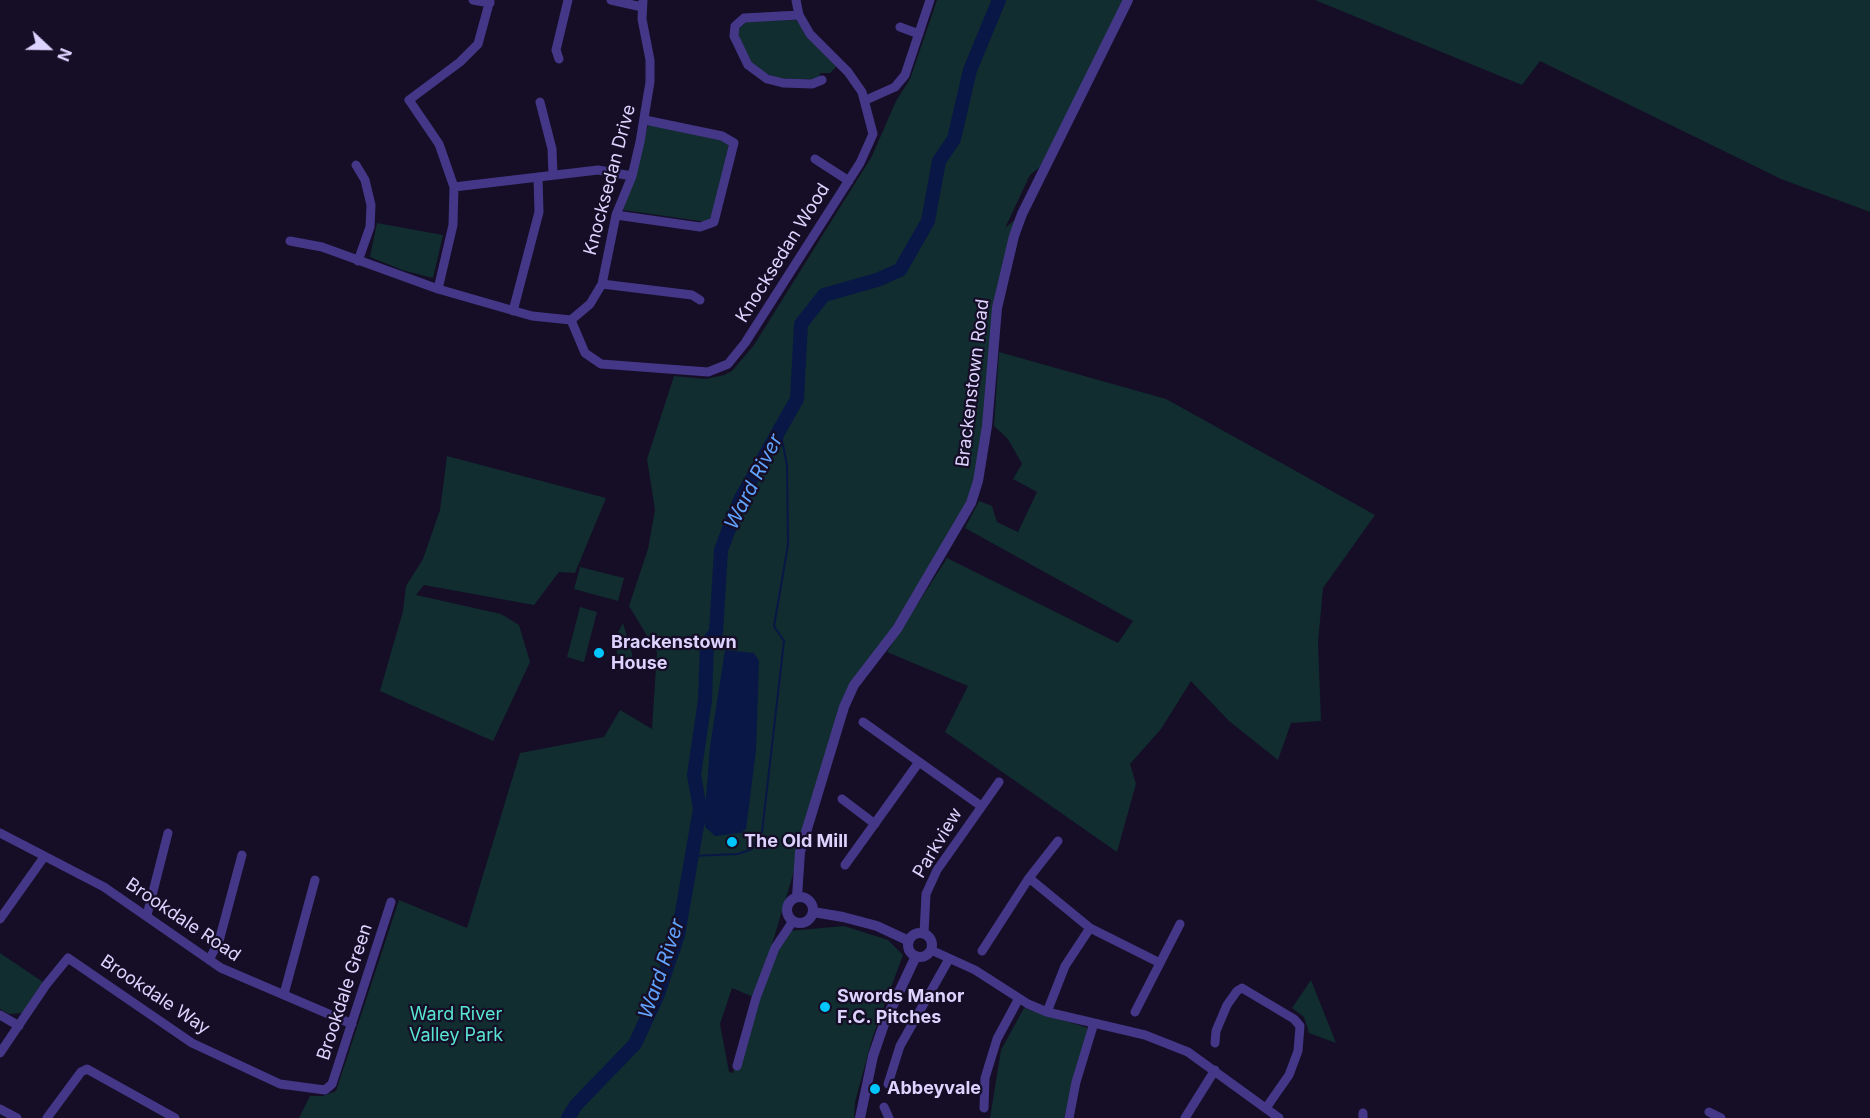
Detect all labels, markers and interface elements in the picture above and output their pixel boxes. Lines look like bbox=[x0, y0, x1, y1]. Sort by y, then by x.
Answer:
north arrow bbox=[18, 18, 78, 78]
text: N bbox=[53, 45, 76, 64]
street label: Knocksedan Drive bbox=[579, 102, 641, 258]
street label: Knocksedan Wood bbox=[731, 179, 835, 327]
street label: Brackenstown Road bbox=[952, 298, 994, 468]
water label: Ward River bbox=[720, 430, 788, 534]
place label: Brackenstown House bbox=[611, 632, 737, 674]
marker: Brackenstown House bbox=[592, 646, 606, 660]
street label: Parkview bbox=[909, 804, 967, 882]
place label: The Old Mill bbox=[744, 831, 848, 853]
marker: The Old Mill bbox=[725, 835, 739, 849]
street label: Brookdale Road bbox=[122, 874, 244, 966]
water label: Ward River bbox=[634, 916, 690, 1022]
street label: Brookdale Green bbox=[313, 921, 377, 1063]
street label: Brookdale Way bbox=[96, 950, 214, 1040]
place label: Swords Manor F.C. Pitches bbox=[837, 986, 964, 1028]
marker: Swords Manor F.C. Pitches bbox=[818, 1000, 832, 1014]
park label: Ward River Valley Park bbox=[409, 1004, 503, 1046]
place label: Abbeyvale bbox=[887, 1078, 981, 1100]
marker: Abbeyvale bbox=[868, 1082, 882, 1096]

